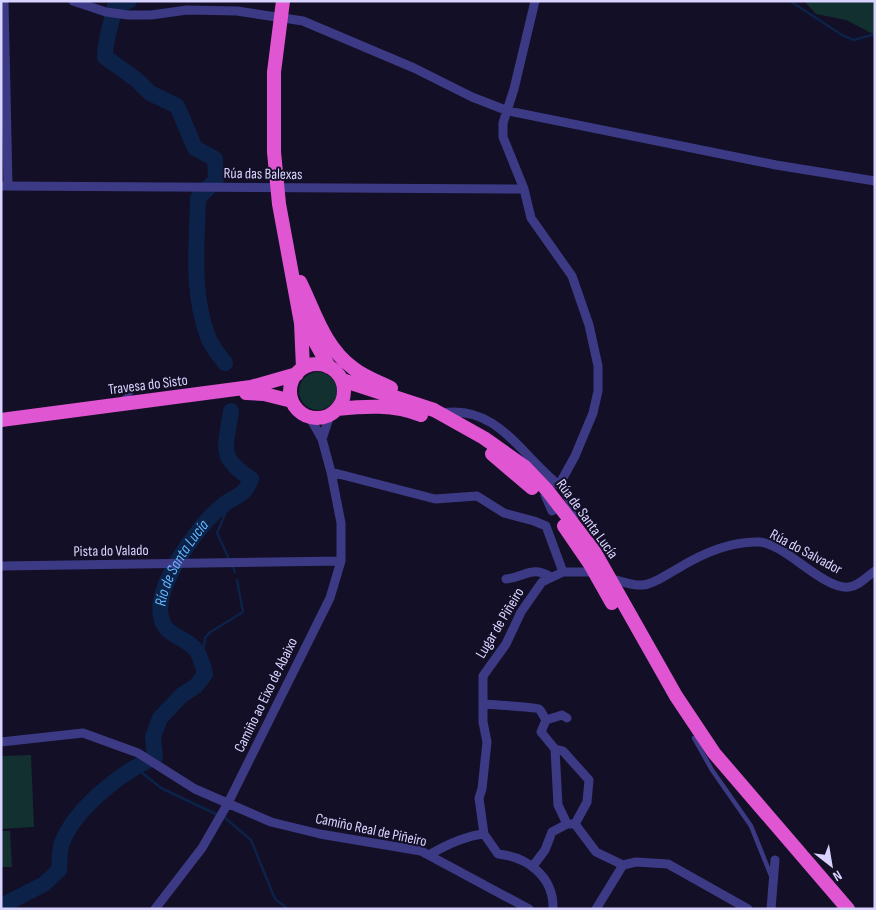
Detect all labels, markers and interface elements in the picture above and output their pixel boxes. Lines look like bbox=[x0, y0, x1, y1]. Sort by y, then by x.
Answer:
street label: Rúa das Balexas bbox=[223, 164, 303, 184]
street label: Travesa do Sisto bbox=[107, 371, 189, 399]
street label: Rúa de Santa Lucía bbox=[552, 475, 622, 563]
water label: Río de Santa Lucía bbox=[151, 515, 213, 607]
street label: Rúa do Salvador bbox=[767, 525, 846, 579]
street label: Pista do Valado bbox=[73, 541, 149, 561]
street label: Lugar de Piñeiro bbox=[471, 584, 529, 662]
street label: Camiño ao Eixo de Abaixo bbox=[230, 635, 302, 755]
street label: Camiño Real de Piñeiro bbox=[314, 809, 428, 851]
north arrow bbox=[806, 840, 856, 890]
text: N bbox=[830, 867, 845, 885]

